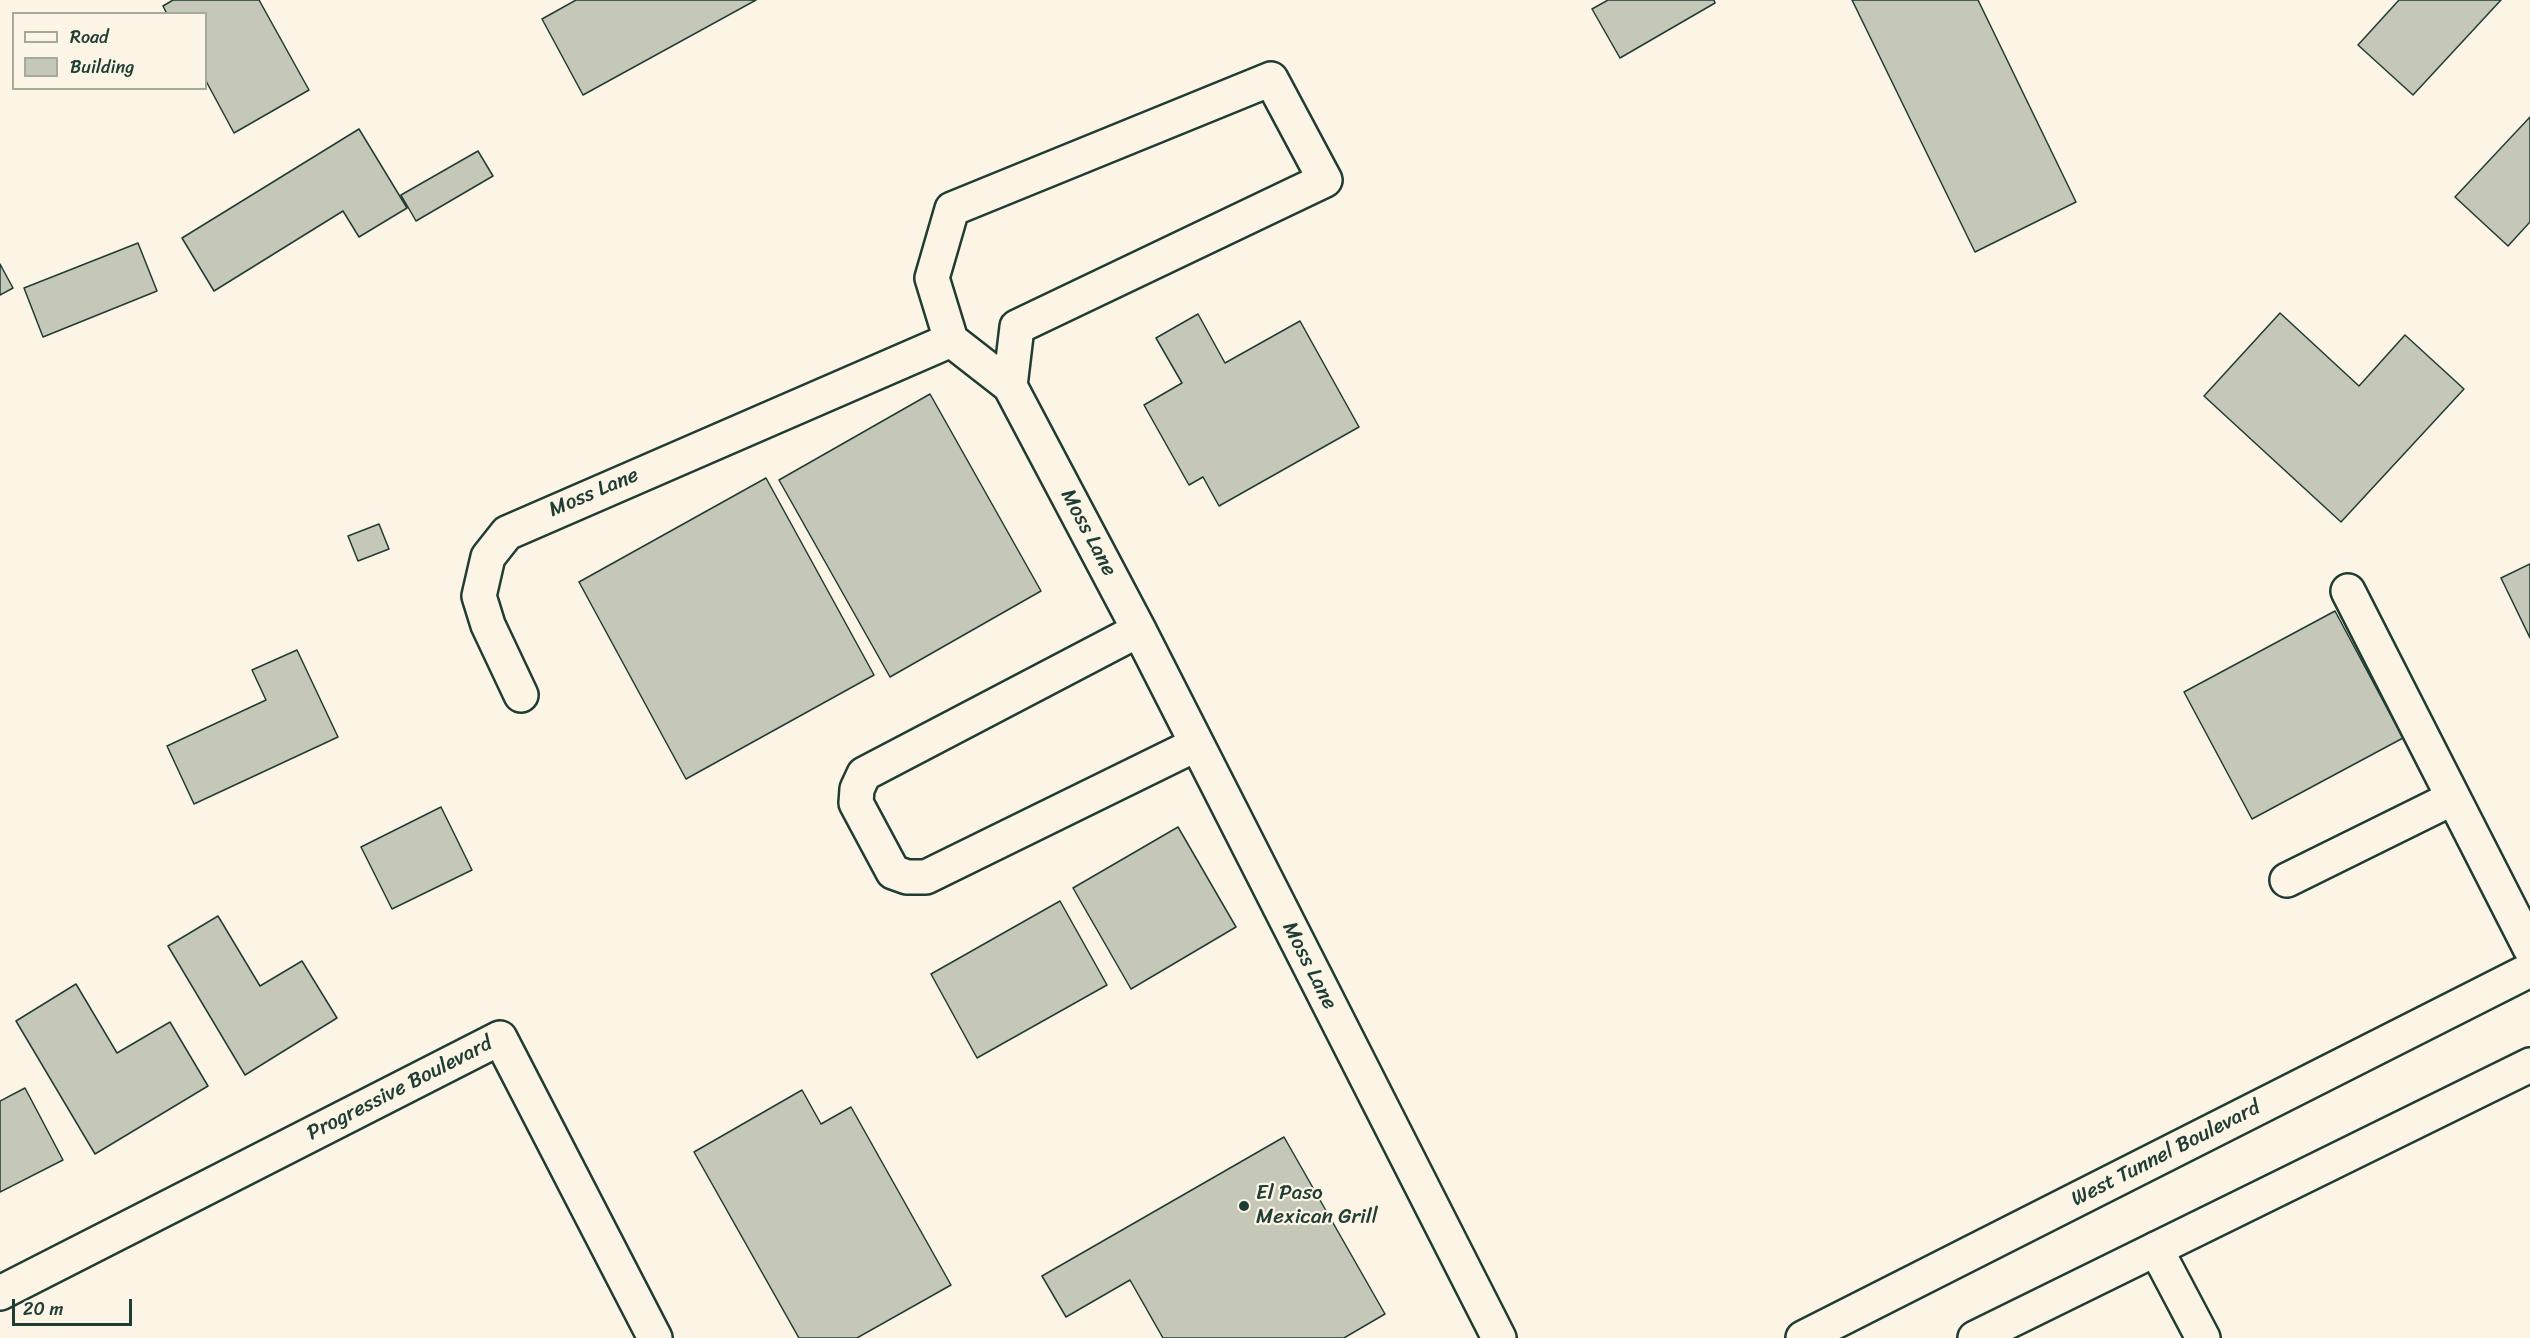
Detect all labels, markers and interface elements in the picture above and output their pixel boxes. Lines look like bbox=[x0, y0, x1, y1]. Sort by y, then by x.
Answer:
legend bbox=[12, 12, 207, 90]
text: Road bbox=[70, 21, 109, 53]
text: Building bbox=[70, 51, 134, 83]
street label: Moss Lane bbox=[545, 463, 643, 523]
street label: Moss Lane bbox=[1055, 485, 1121, 581]
street label: Moss Lane bbox=[1276, 918, 1342, 1014]
street label: Progressive Boulevard bbox=[303, 1031, 497, 1147]
street label: West Tunnel Boulevard bbox=[2067, 1095, 2265, 1213]
place label: El Paso Mexican Grill bbox=[1256, 1181, 1378, 1231]
marker: El Paso Mexican Grill bbox=[1237, 1199, 1251, 1213]
scale bar bbox=[15, 1287, 135, 1325]
text: 20 m bbox=[23, 1293, 63, 1325]

